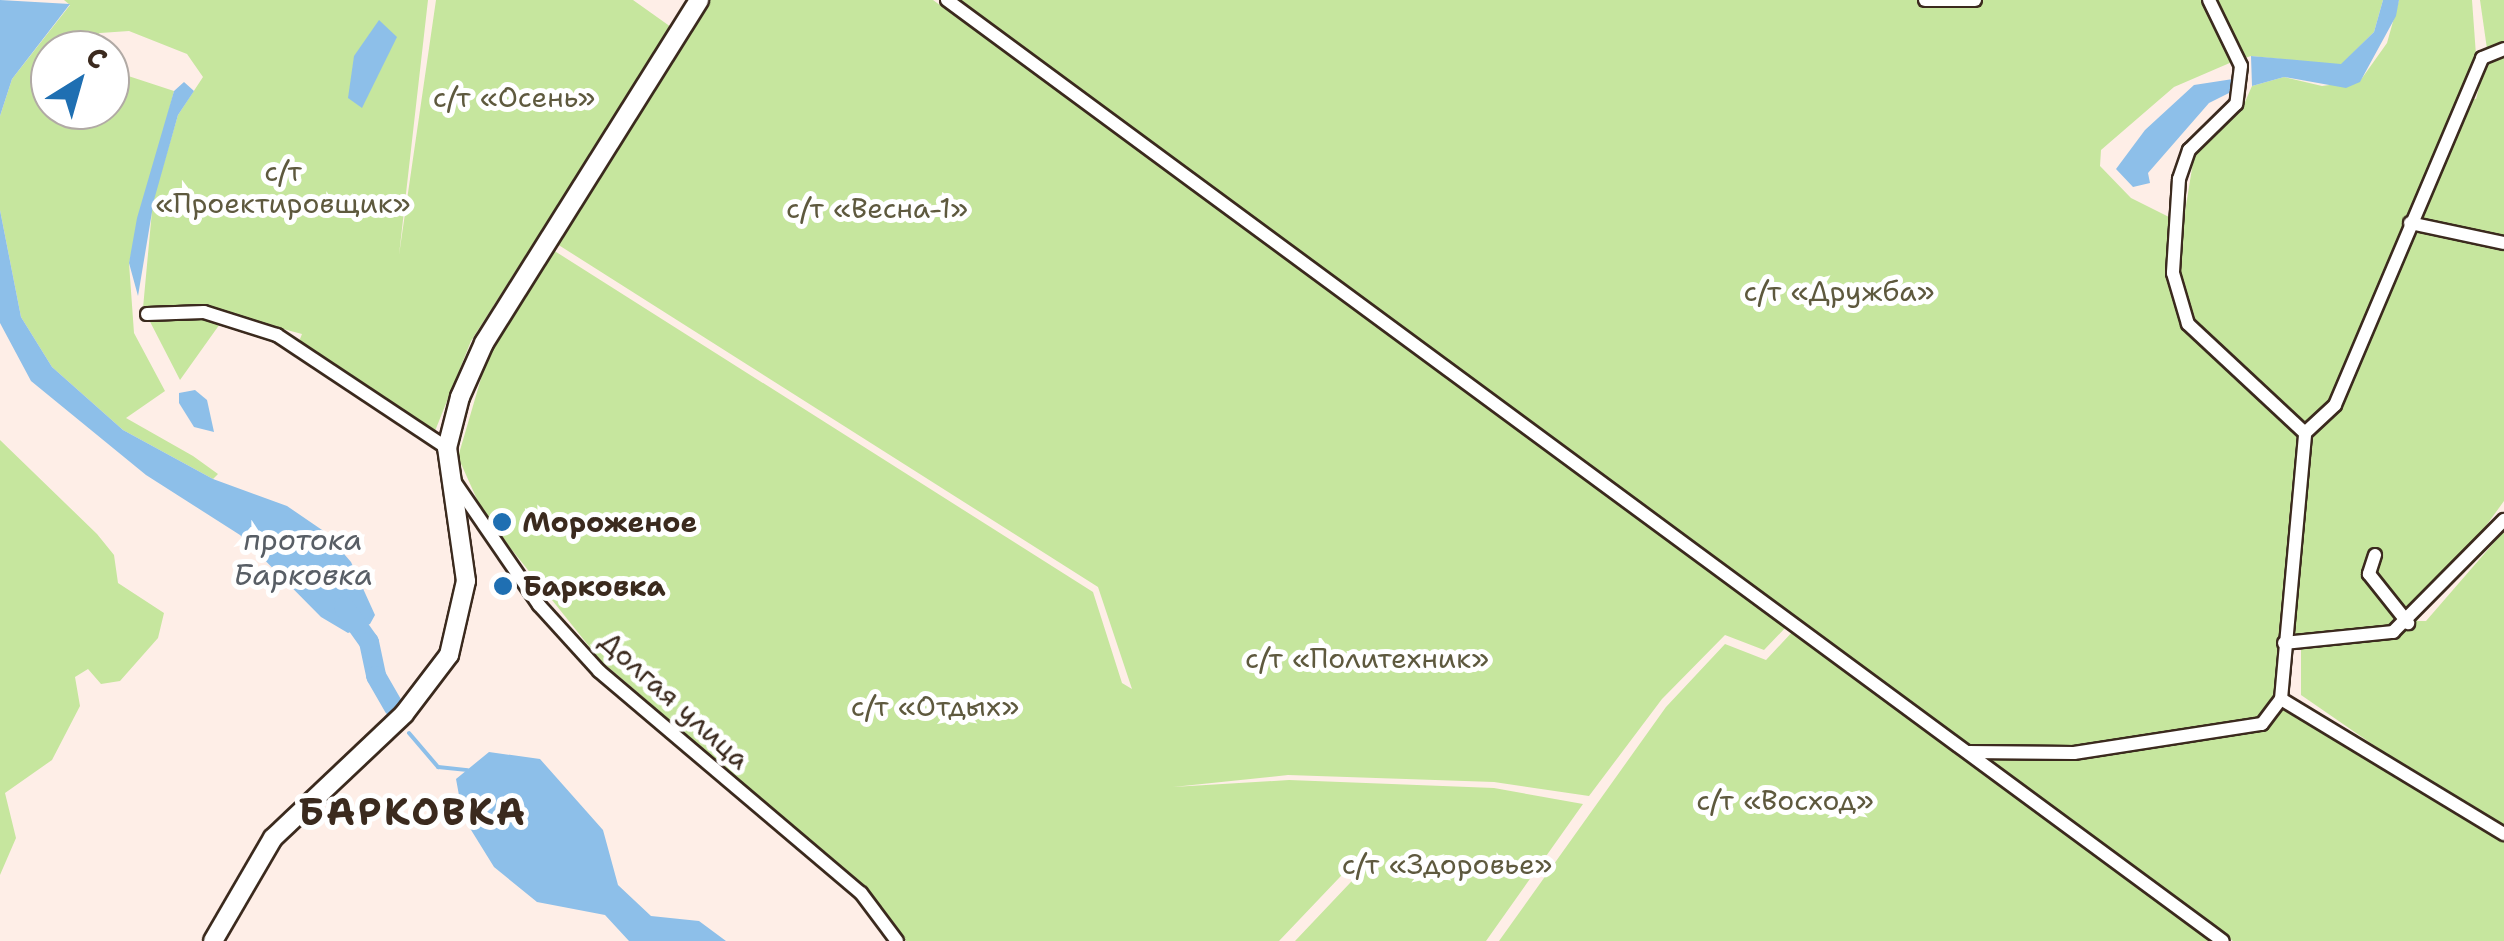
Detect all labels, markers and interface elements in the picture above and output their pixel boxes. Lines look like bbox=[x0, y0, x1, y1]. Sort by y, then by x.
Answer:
north arrow bbox=[30, 30, 130, 130]
text: С bbox=[79, 37, 115, 78]
park label: с/т «Осень» bbox=[433, 80, 595, 114]
park label: с/т «Проектировщик» bbox=[155, 154, 411, 220]
park label: с/т «Весна-1» bbox=[786, 191, 968, 225]
park label: с/т «Дружба» bbox=[1744, 274, 1934, 308]
place label: Мороженое bbox=[522, 505, 697, 539]
marker: Мороженое bbox=[491, 511, 513, 533]
water label: протока Барковка bbox=[233, 522, 373, 592]
place label: Барковка bbox=[523, 569, 666, 603]
marker: Барковка bbox=[492, 575, 514, 597]
street label: Долгая улица bbox=[593, 624, 757, 776]
park label: с/т «Политехник» bbox=[1245, 641, 1489, 675]
park label: с/т «Отдых» bbox=[851, 689, 1019, 723]
park label: с/т «Восход» bbox=[1696, 783, 1874, 817]
district label: БАРКОВКА bbox=[298, 789, 528, 835]
park label: с/т «Здоровье» bbox=[1342, 847, 1552, 881]

